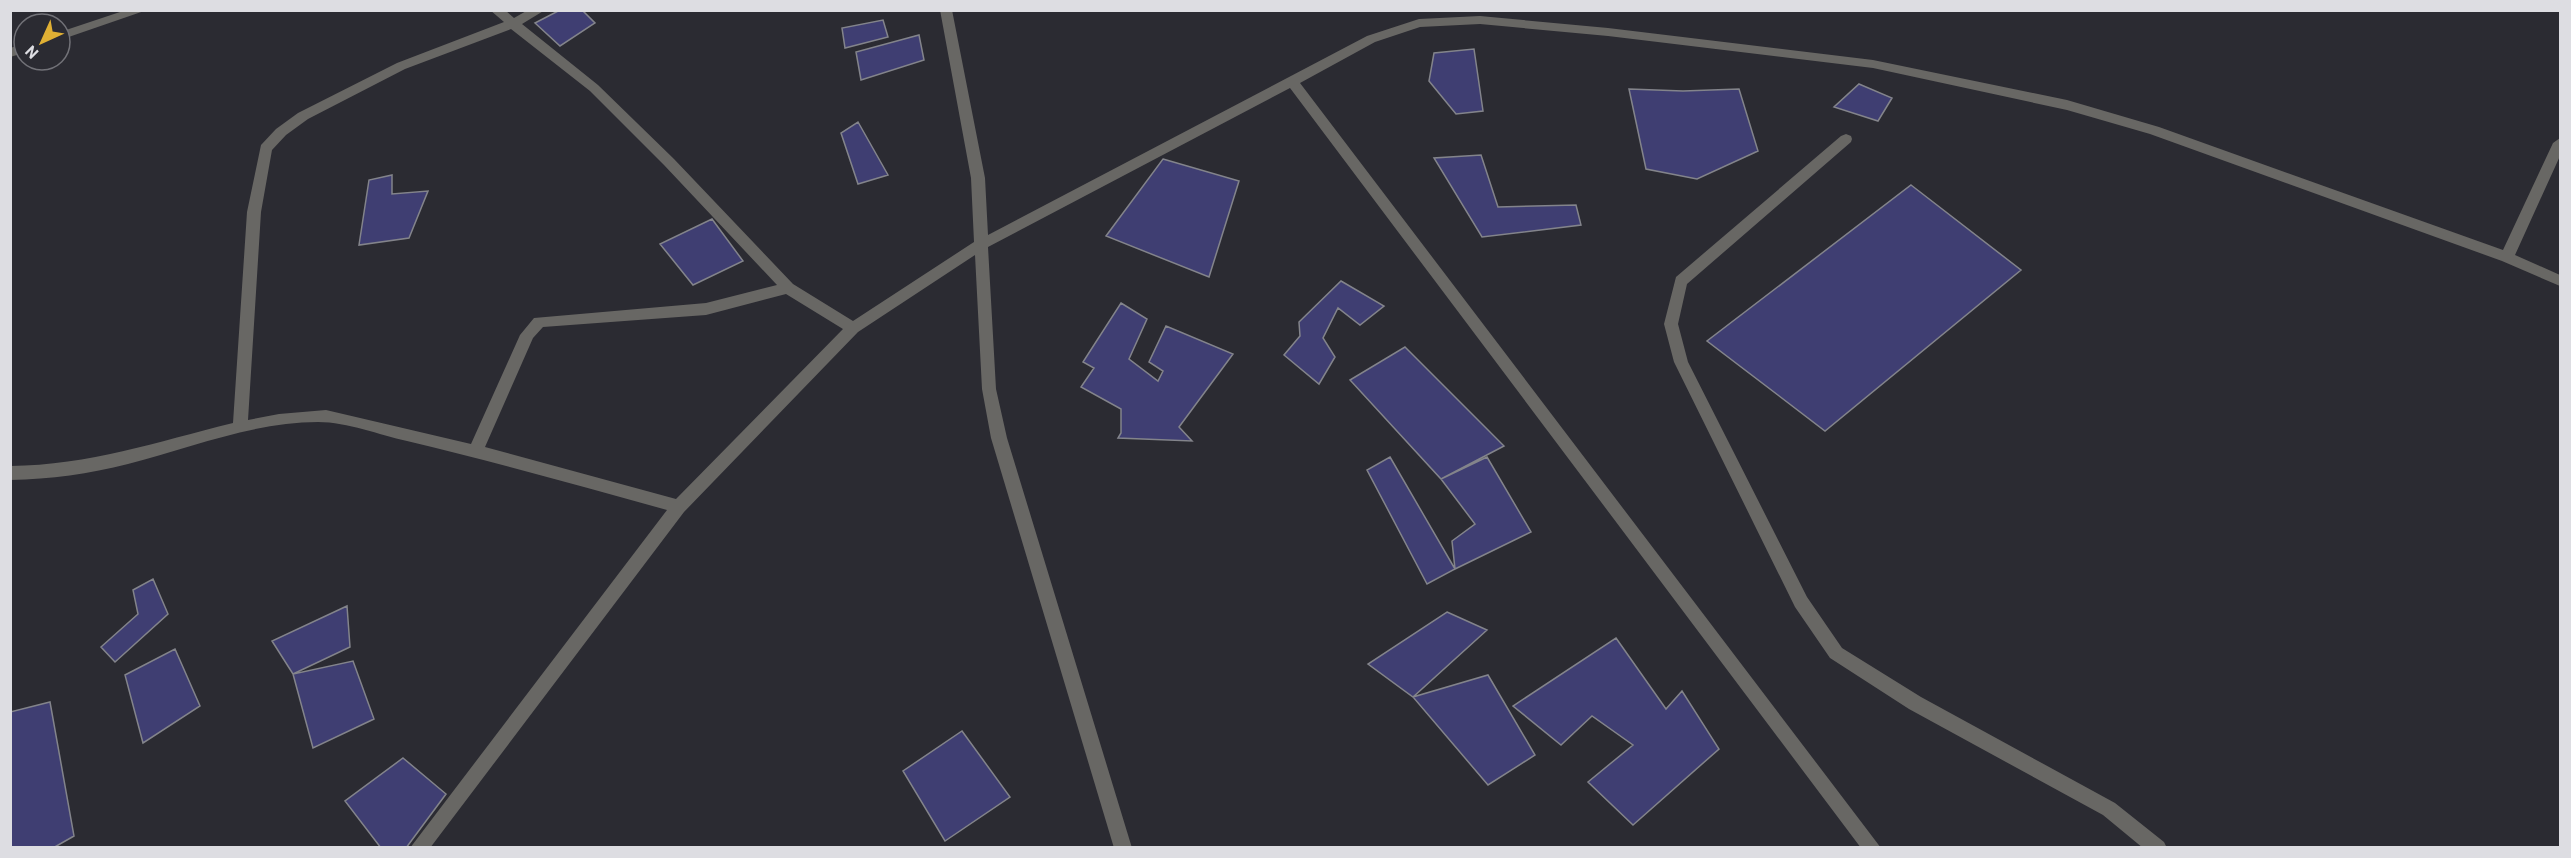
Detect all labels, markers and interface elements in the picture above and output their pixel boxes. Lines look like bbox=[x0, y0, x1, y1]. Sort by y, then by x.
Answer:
north arrow bbox=[12, 12, 72, 72]
text: N bbox=[21, 42, 42, 63]

